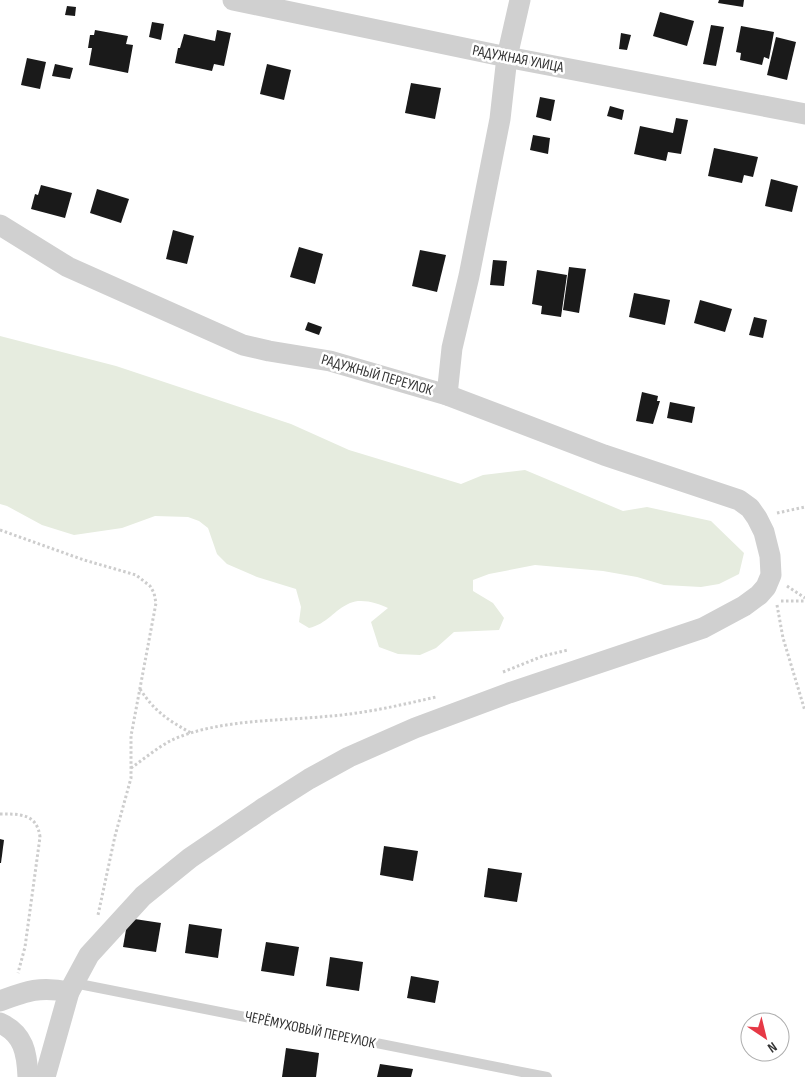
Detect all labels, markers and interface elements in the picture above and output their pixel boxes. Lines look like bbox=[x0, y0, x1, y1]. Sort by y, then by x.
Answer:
street label: РАДУЖНАЯ УЛИЦА bbox=[471, 41, 566, 77]
street label: РАДУЖНЫЙ ПЕРЕУЛОК bbox=[319, 350, 435, 400]
street label: ЧЕРЁМУХОВЫЙ ПЕРЕУЛОК bbox=[243, 1007, 377, 1053]
north arrow bbox=[740, 1012, 790, 1062]
text: N bbox=[764, 1038, 780, 1056]

